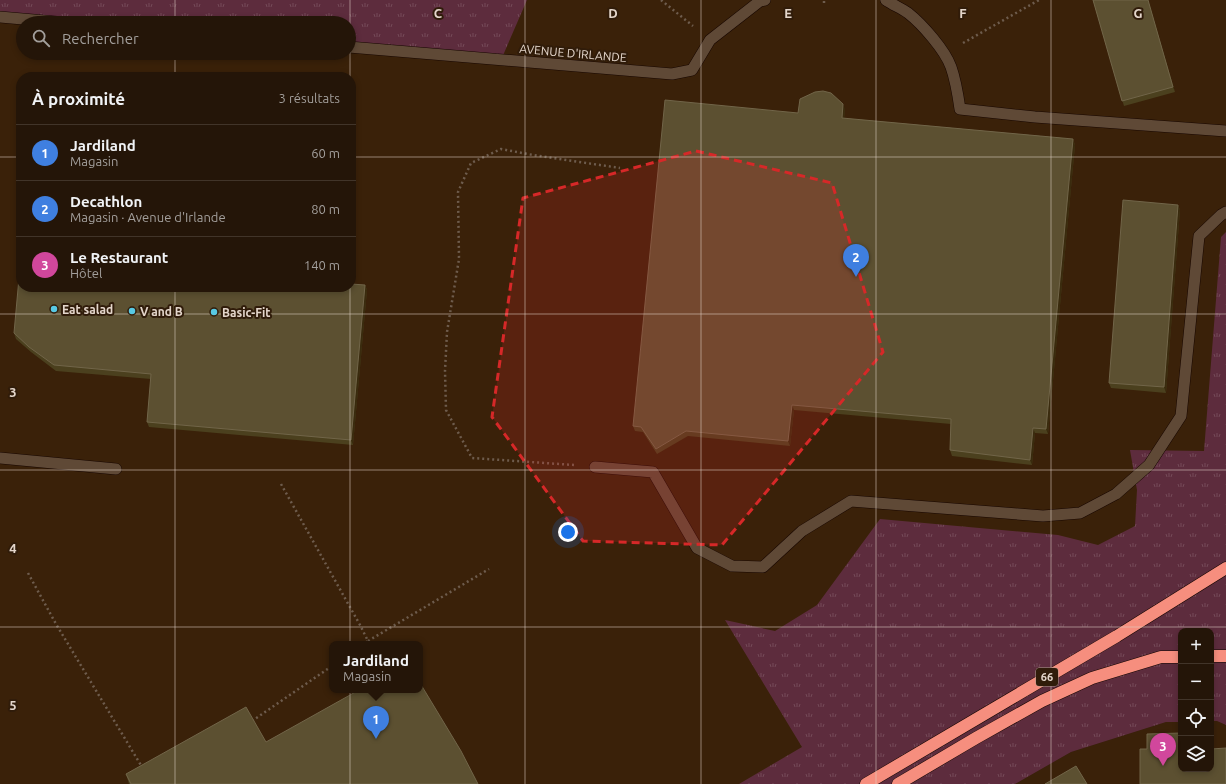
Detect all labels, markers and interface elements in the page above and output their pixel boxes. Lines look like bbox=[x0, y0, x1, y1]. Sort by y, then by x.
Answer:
text: C bbox=[434, 6, 443, 20]
text: D bbox=[608, 6, 618, 20]
text: E bbox=[784, 6, 792, 20]
text: F bbox=[959, 6, 967, 20]
text: G bbox=[1134, 6, 1143, 20]
search box bbox=[16, 16, 356, 60]
icon: search bbox=[30, 27, 52, 49]
text: Rechercher bbox=[62, 30, 139, 47]
street label: AVENUE D'IRLANDE bbox=[519, 42, 627, 64]
text: À proximité bbox=[32, 89, 125, 108]
text: 3 résultats bbox=[279, 91, 340, 105]
text: Jardiland bbox=[70, 137, 136, 154]
text: 1 bbox=[41, 146, 49, 160]
text: 60 m bbox=[311, 146, 340, 160]
text: Magasin bbox=[70, 154, 118, 168]
text: Decathlon bbox=[70, 193, 142, 210]
text: 2 bbox=[41, 202, 49, 216]
text: 80 m bbox=[311, 202, 340, 216]
text: Magasin · Avenue d'Irlande bbox=[70, 210, 226, 224]
pin: 2 bbox=[843, 244, 869, 277]
text: Le Restaurant bbox=[70, 249, 168, 266]
text: 3 bbox=[41, 258, 49, 272]
text: 140 m bbox=[304, 258, 340, 272]
text: Hôtel bbox=[70, 266, 102, 280]
place label: Eat salad bbox=[62, 303, 113, 316]
marker: Eat salad bbox=[49, 304, 59, 314]
place label: V and B bbox=[140, 305, 183, 318]
marker: V and B bbox=[127, 306, 137, 316]
place label: Basic-Fit bbox=[222, 306, 270, 319]
marker: Basic-Fit bbox=[209, 307, 219, 317]
text: 3 bbox=[9, 385, 17, 399]
your location bbox=[558, 522, 578, 542]
text: 4 bbox=[9, 541, 17, 555]
map controls bbox=[1178, 628, 1214, 772]
button: + bbox=[1178, 628, 1214, 664]
popup bbox=[329, 641, 423, 693]
text: Jardiland bbox=[343, 652, 409, 669]
button: − bbox=[1178, 664, 1214, 700]
road number: 66 bbox=[1036, 668, 1058, 686]
text: Magasin bbox=[343, 669, 391, 683]
text: 5 bbox=[9, 698, 17, 712]
button: locate bbox=[1178, 700, 1214, 736]
pin: 1 bbox=[363, 706, 389, 739]
pin: 3 bbox=[1150, 733, 1176, 766]
button: layers bbox=[1178, 736, 1214, 772]

